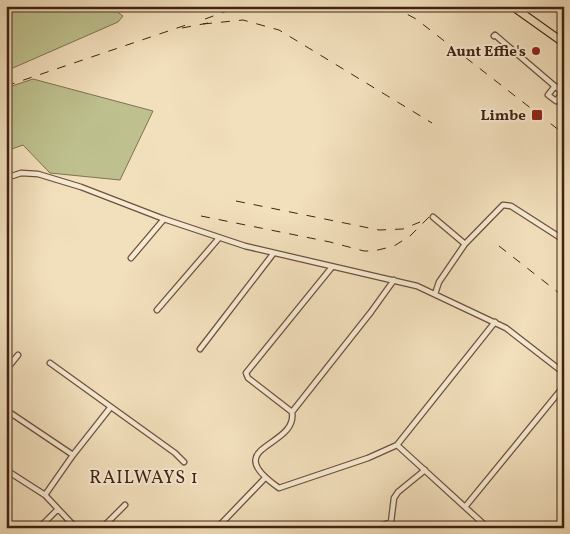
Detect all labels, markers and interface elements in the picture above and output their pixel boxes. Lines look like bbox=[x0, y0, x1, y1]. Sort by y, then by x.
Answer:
place label: Aunt Effie's bbox=[446, 42, 526, 63]
marker: Aunt Effie's bbox=[530, 45, 542, 57]
place label: Limbe bbox=[481, 106, 526, 127]
marker: Limbe bbox=[530, 108, 544, 122]
district label: RAILWAYS 1 bbox=[89, 466, 199, 491]

